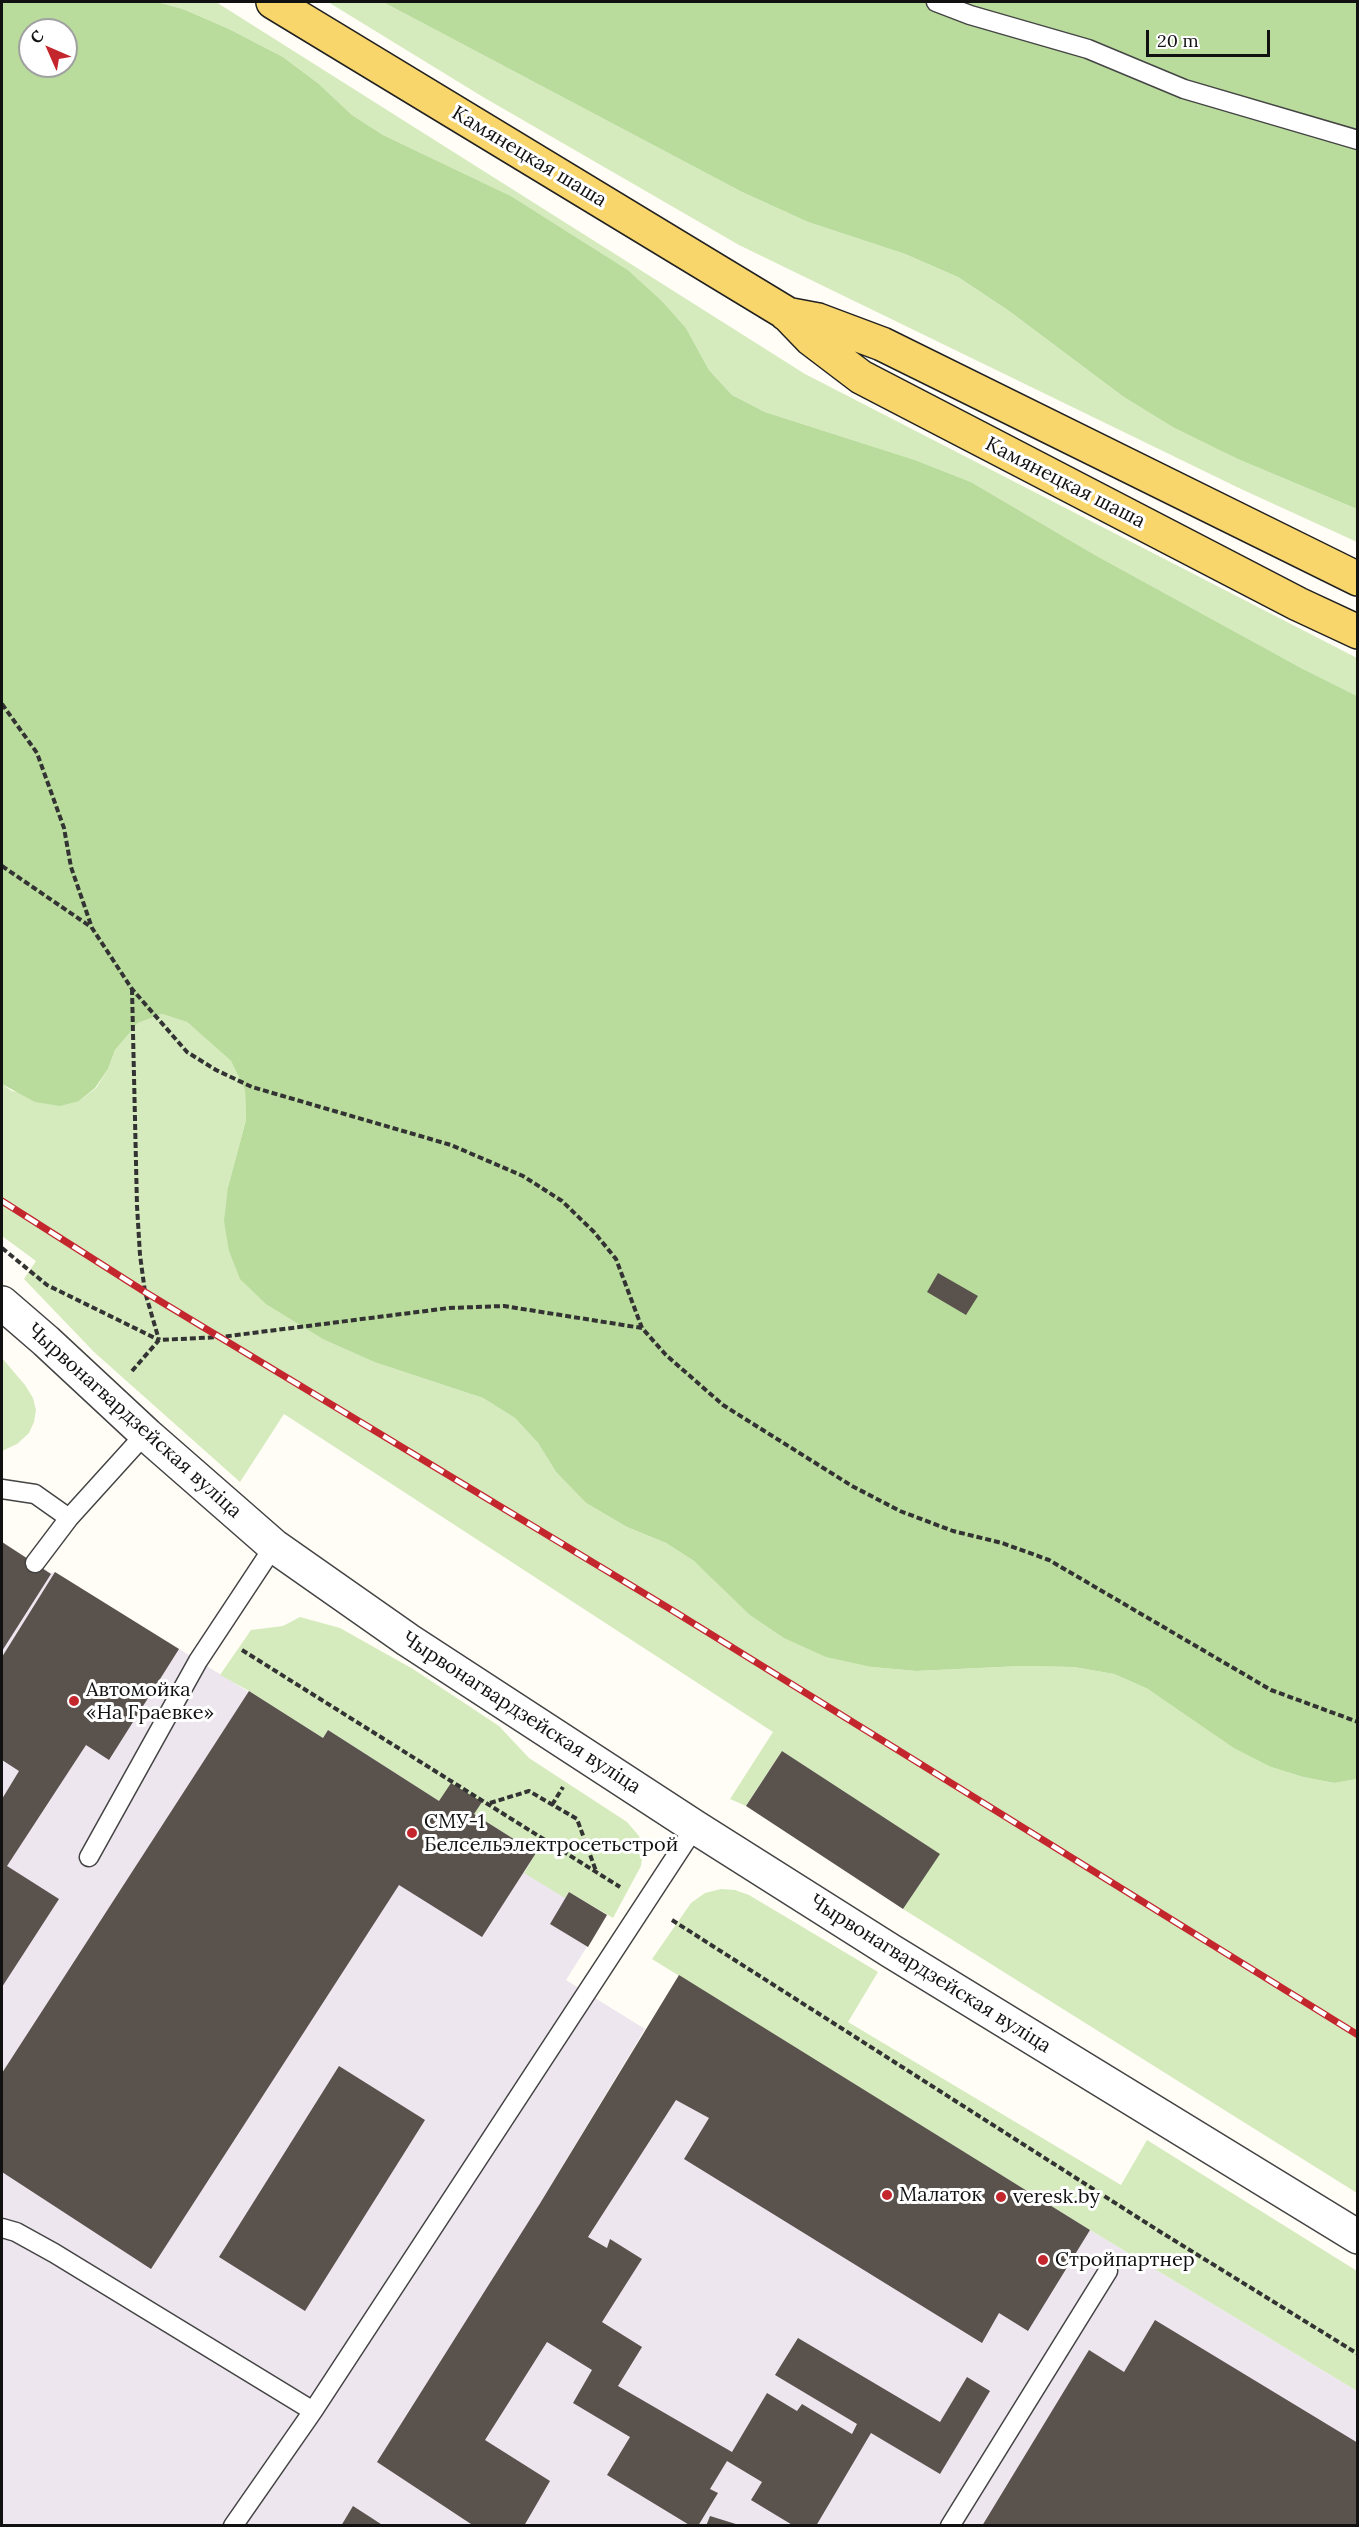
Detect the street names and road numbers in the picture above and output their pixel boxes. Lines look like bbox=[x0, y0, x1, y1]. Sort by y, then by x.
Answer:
street label: Камянецкая шаша bbox=[447, 101, 611, 213]
street label: Камянецкая шаша bbox=[981, 432, 1149, 534]
street label: Чырвонагвардзейская вуліца bbox=[22, 1318, 246, 1524]
street label: Чырвонагвардзейская вуліца bbox=[397, 1627, 645, 1799]
street label: Чырвонагвардзейская вуліца bbox=[805, 1890, 1055, 2058]

